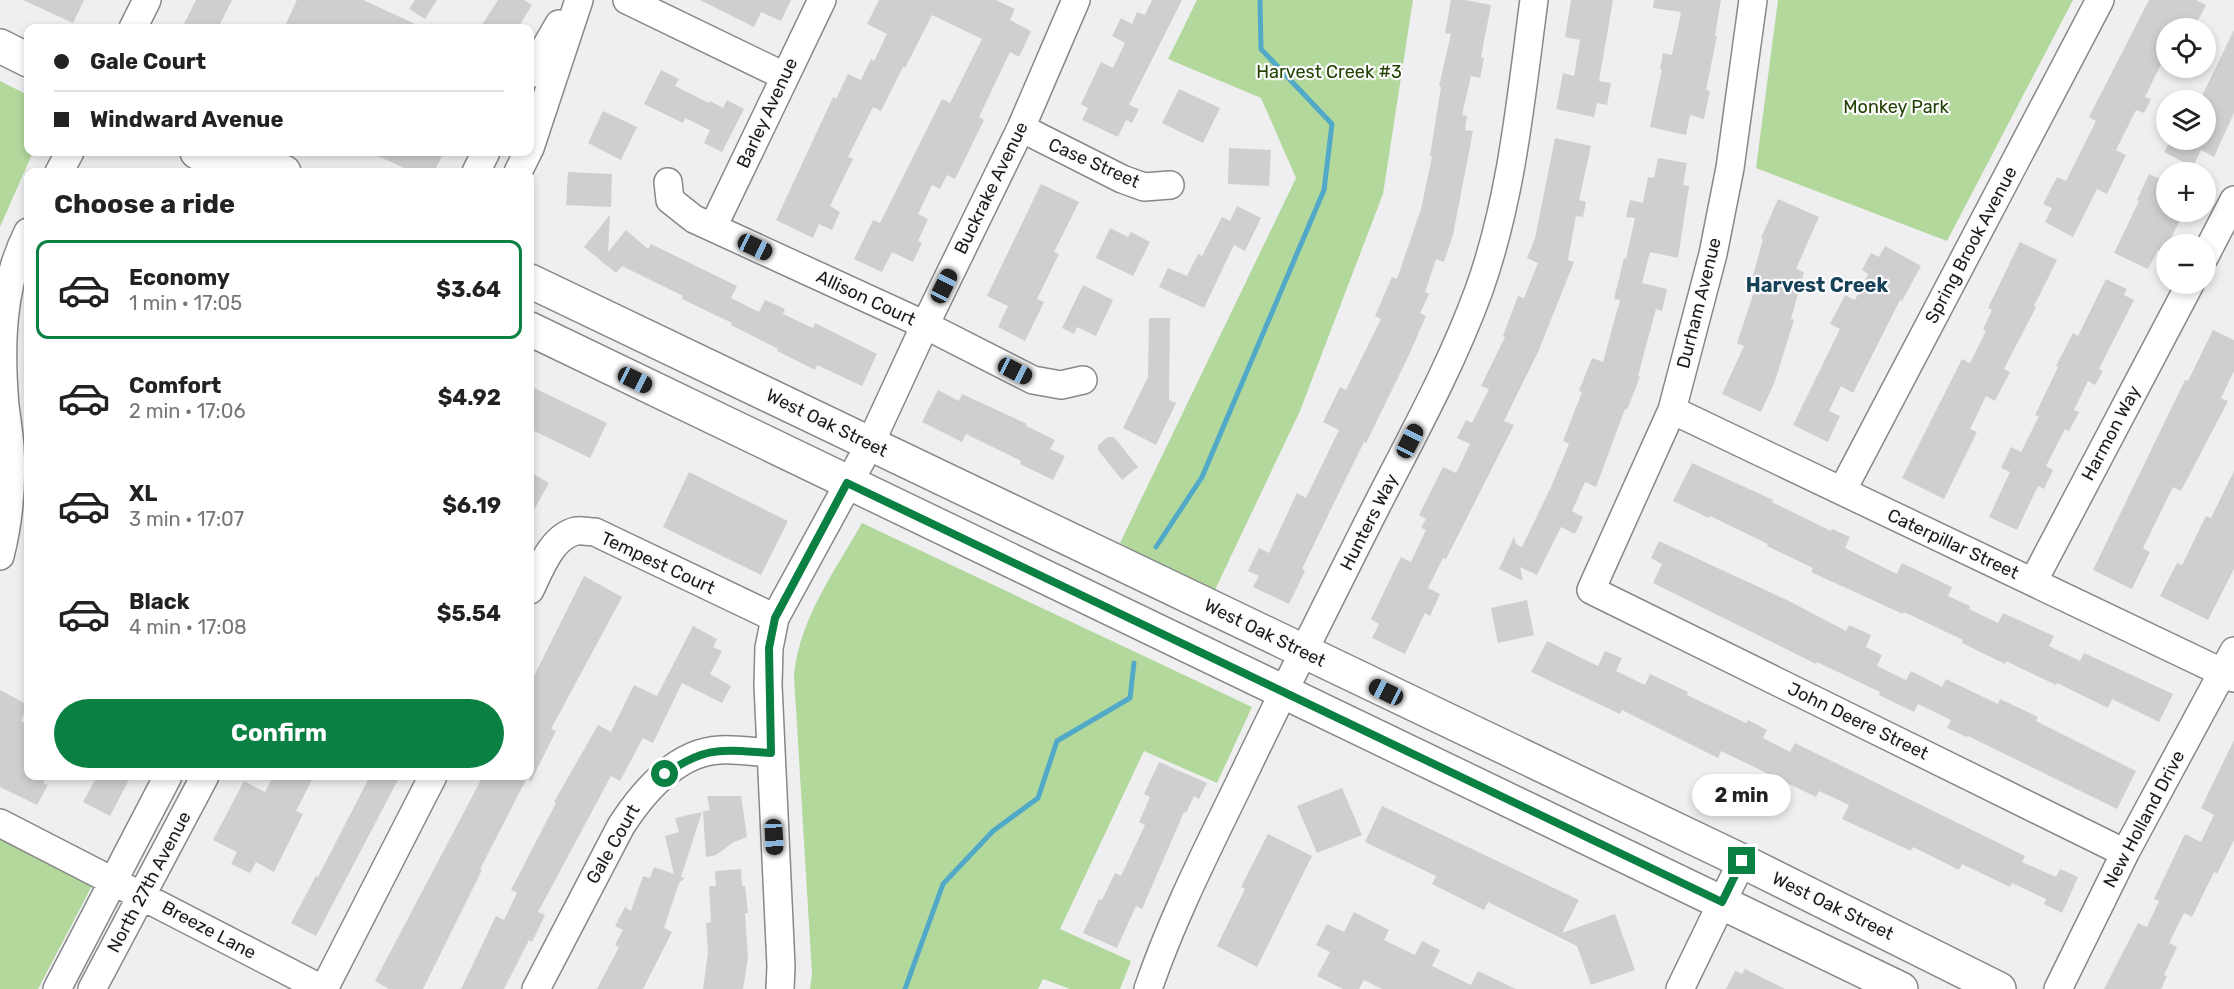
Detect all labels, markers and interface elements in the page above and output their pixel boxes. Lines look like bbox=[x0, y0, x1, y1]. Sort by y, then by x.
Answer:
map controls bbox=[2156, 18, 2216, 294]
button: locate bbox=[2156, 18, 2216, 78]
text: Gale Court bbox=[90, 48, 206, 75]
street label: Barley Avenue bbox=[732, 54, 802, 172]
park label: Harvest Creek #3 bbox=[1256, 61, 1402, 83]
button: layers bbox=[2156, 90, 2216, 150]
park label: Monkey Park bbox=[1843, 96, 1949, 118]
text: Windward Avenue bbox=[90, 106, 283, 133]
street label: Buckrake Avenue bbox=[949, 118, 1033, 258]
street label: Case Street bbox=[1045, 133, 1143, 193]
button: + bbox=[2156, 162, 2216, 222]
street label: Spring Brook Avenue bbox=[1920, 163, 2022, 327]
text: Choose a ride bbox=[54, 188, 235, 220]
car bbox=[735, 231, 775, 263]
button: − bbox=[2156, 234, 2216, 294]
street label: Durham Avenue bbox=[1672, 235, 1726, 371]
icon: car bbox=[57, 263, 111, 317]
text: Economy bbox=[129, 264, 230, 291]
street label: Allison Court bbox=[813, 265, 919, 331]
car bbox=[928, 266, 960, 306]
district label: Harvest Creek bbox=[1746, 273, 1888, 297]
text: $3.64 bbox=[436, 276, 501, 303]
text: 1 min · 17:05 bbox=[129, 291, 242, 315]
car bbox=[995, 355, 1035, 387]
car bbox=[615, 364, 655, 396]
icon: car bbox=[57, 371, 111, 425]
text: Comfort bbox=[129, 372, 221, 399]
street label: Harmon Way bbox=[2077, 382, 2145, 484]
text: $4.92 bbox=[438, 384, 501, 411]
street label: West Oak Street bbox=[763, 384, 891, 462]
text: 2 min · 17:06 bbox=[129, 399, 245, 423]
car bbox=[1394, 421, 1426, 461]
street label: Hunters Way bbox=[1335, 470, 1403, 574]
icon: car bbox=[57, 479, 111, 533]
text: XL bbox=[129, 480, 157, 507]
text: $6.19 bbox=[442, 492, 501, 519]
street label: Caterpillar Street bbox=[1884, 504, 2022, 584]
text: 3 min · 17:07 bbox=[129, 507, 244, 531]
street label: Tempest Court bbox=[597, 527, 719, 599]
icon: car bbox=[57, 587, 111, 641]
text: Black bbox=[129, 588, 190, 615]
street label: West Oak Street bbox=[1201, 594, 1329, 672]
text: $5.54 bbox=[437, 600, 501, 627]
text: 4 min · 17:08 bbox=[129, 615, 247, 639]
car bbox=[1366, 676, 1406, 708]
street label: John Deere Street bbox=[1784, 677, 1932, 765]
button: Confirm bbox=[54, 699, 504, 768]
street label: New Holland Drive bbox=[2099, 747, 2189, 891]
route start bbox=[651, 760, 678, 787]
callout: 2 min bbox=[1692, 774, 1792, 816]
text: 2 min bbox=[1714, 783, 1769, 807]
street label: Gale Court bbox=[581, 800, 645, 888]
street label: North 27th Avenue bbox=[102, 808, 196, 956]
car bbox=[764, 819, 784, 855]
route end bbox=[1728, 847, 1755, 874]
street label: West Oak Street bbox=[1769, 867, 1897, 945]
street label: Breeze Lane bbox=[158, 896, 260, 964]

